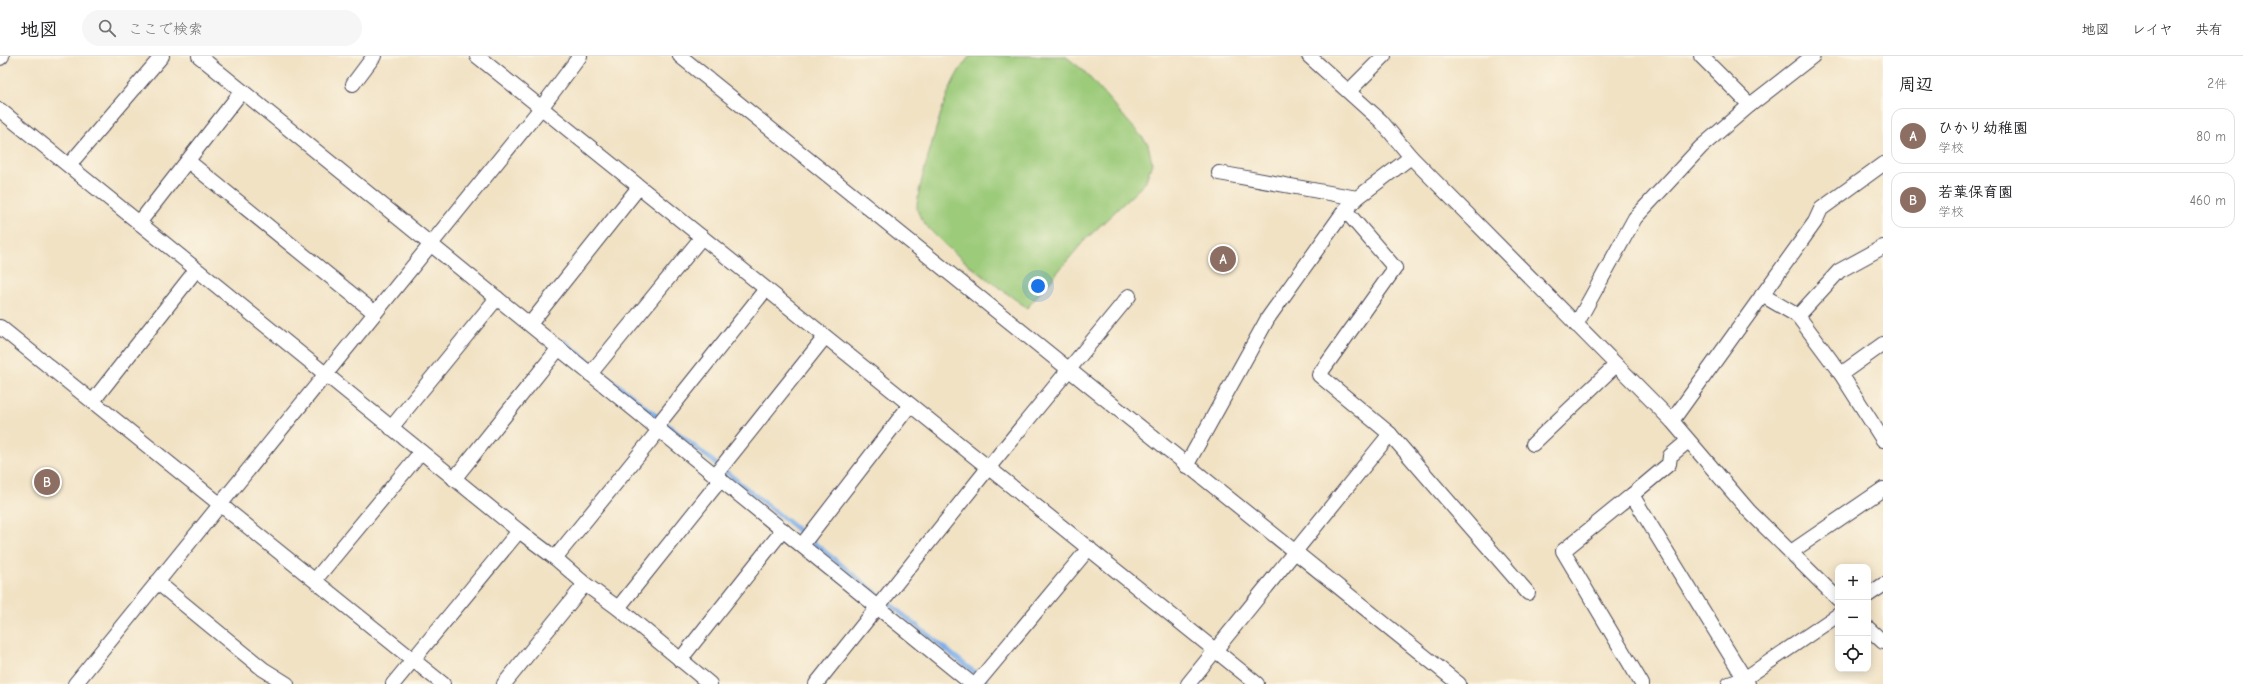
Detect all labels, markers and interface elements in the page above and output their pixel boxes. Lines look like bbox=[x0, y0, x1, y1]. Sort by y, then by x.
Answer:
search box bbox=[82, 10, 362, 46]
icon: search bbox=[96, 17, 118, 39]
text: 地図 bbox=[20, 19, 58, 41]
text: ここで検索 bbox=[128, 20, 203, 38]
text: 地図 bbox=[2082, 21, 2110, 38]
text: レイヤ bbox=[2132, 21, 2173, 38]
text: 共有 bbox=[2195, 21, 2223, 38]
text: 周辺 bbox=[1899, 75, 1933, 94]
text: 2件 bbox=[2207, 76, 2227, 91]
text: ひかり幼稚園 bbox=[1938, 119, 2028, 137]
text: A bbox=[1909, 129, 1917, 144]
text: 80 m bbox=[2196, 129, 2226, 144]
text: 学校 bbox=[1938, 140, 1964, 155]
text: 若葉保育園 bbox=[1938, 183, 2013, 201]
text: B bbox=[1909, 193, 1917, 208]
text: 460 m bbox=[2190, 193, 2226, 208]
text: 学校 bbox=[1938, 204, 1964, 219]
pin: A bbox=[1210, 244, 1236, 274]
your location bbox=[1028, 276, 1048, 296]
pin: B bbox=[34, 467, 60, 497]
map controls bbox=[1835, 564, 1871, 672]
button: + bbox=[1835, 564, 1871, 600]
button: − bbox=[1835, 600, 1871, 636]
button: locate bbox=[1835, 636, 1871, 672]

